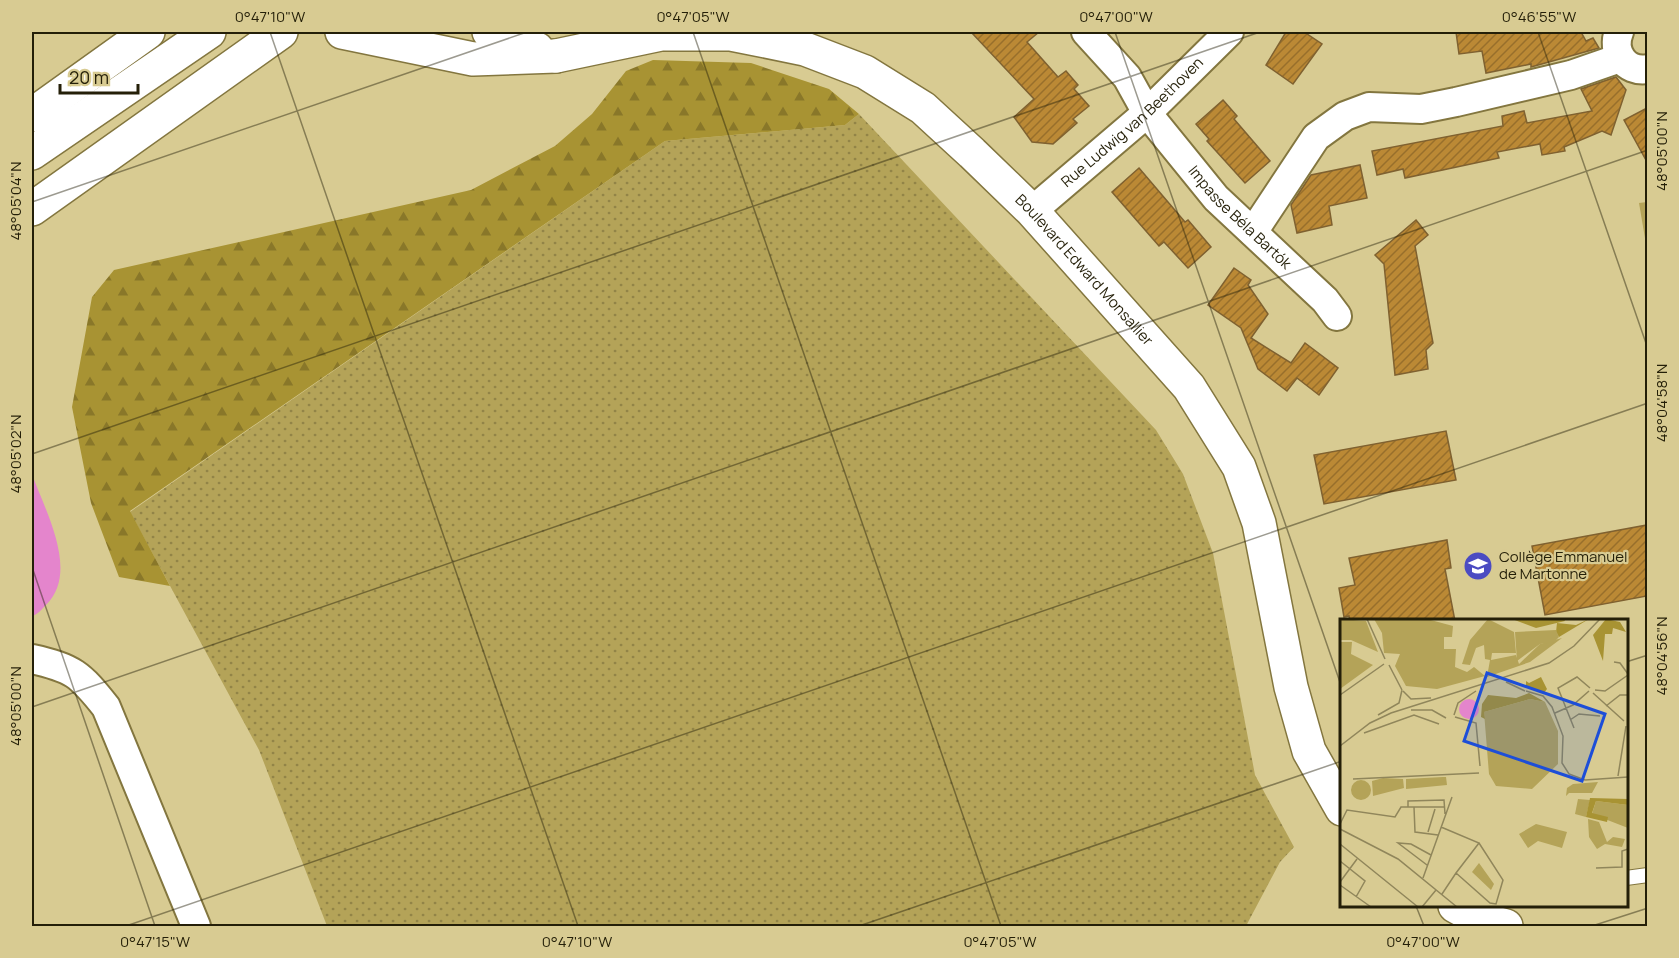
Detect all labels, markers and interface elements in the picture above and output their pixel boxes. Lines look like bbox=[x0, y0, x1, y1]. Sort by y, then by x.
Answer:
text: 0°47'10"W bbox=[235, 6, 305, 27]
text: 0°47'05"W bbox=[656, 6, 730, 27]
text: 0°47'00"W bbox=[1079, 6, 1153, 27]
text: 0°46'55"W bbox=[1502, 6, 1576, 27]
street label: Rue Ludwig van Beethoven bbox=[1056, 52, 1208, 192]
scale bar bbox=[60, 57, 138, 95]
text: 20 m bbox=[69, 65, 109, 89]
text: 48°05'00"N bbox=[1651, 111, 1672, 191]
text: 48°05'04"N bbox=[5, 161, 26, 241]
street label: Impasse Béla Bartók bbox=[1184, 161, 1297, 274]
street label: Boulevard Edward Monsallier bbox=[1011, 189, 1159, 350]
text: 48°04'58"N bbox=[1651, 364, 1672, 442]
text: 48°05'02"N bbox=[5, 414, 26, 494]
place label: Collège Emmanuel de Martonne bbox=[1499, 546, 1627, 584]
school or university icon: Collège Emmanuel de Martonne bbox=[1462, 550, 1494, 582]
text: 48°04'56"N bbox=[1651, 616, 1672, 696]
inset map bbox=[1340, 619, 1628, 907]
text: 48°05'00"N bbox=[5, 666, 26, 746]
text: 0°47'15"W bbox=[120, 931, 190, 952]
text: 0°47'10"W bbox=[542, 931, 612, 952]
text: 0°47'05"W bbox=[963, 931, 1037, 952]
text: 0°47'00"W bbox=[1386, 931, 1460, 952]

